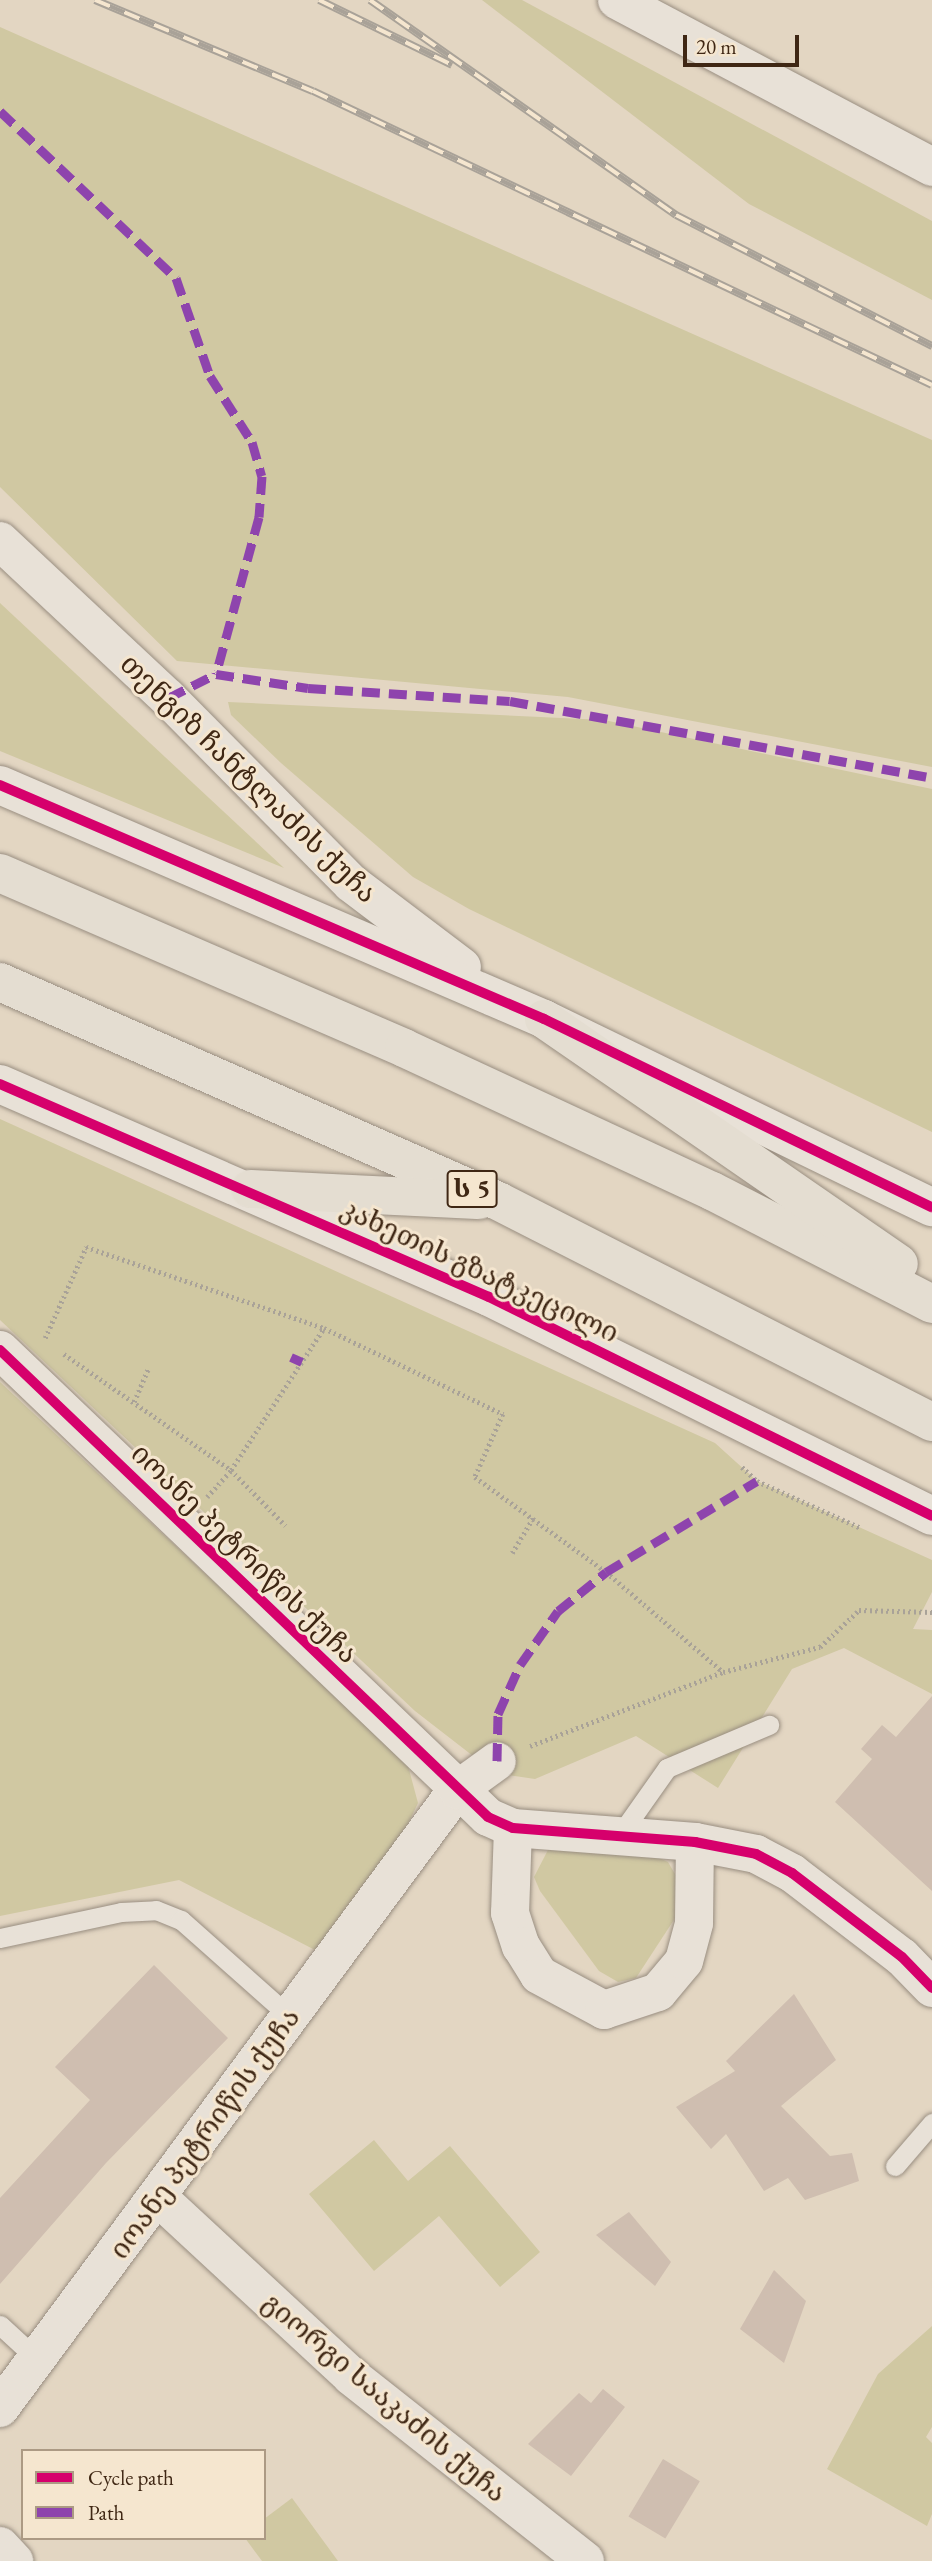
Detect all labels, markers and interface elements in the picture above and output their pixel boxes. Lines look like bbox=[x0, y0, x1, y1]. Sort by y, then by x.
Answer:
scale bar bbox=[687, 21, 802, 65]
text: 20 m bbox=[696, 33, 737, 60]
street label: თენგიზ ჩანტლაძის ქუჩა bbox=[114, 646, 384, 910]
road number: ს 5 bbox=[446, 1166, 498, 1212]
street label: კახეთის გზატკეცილი bbox=[335, 1191, 625, 1349]
street label: იოანე პეტრიწის ქუჩა bbox=[125, 1436, 365, 1670]
street label: იოანე პეტრიწის ქუჩა bbox=[102, 2001, 306, 2265]
street label: გიორგი სააკაძის ქუჩა bbox=[256, 2285, 514, 2509]
legend bbox=[21, 2449, 266, 2540]
text: Cycle path bbox=[88, 2464, 174, 2491]
text: Path bbox=[88, 2499, 124, 2526]

